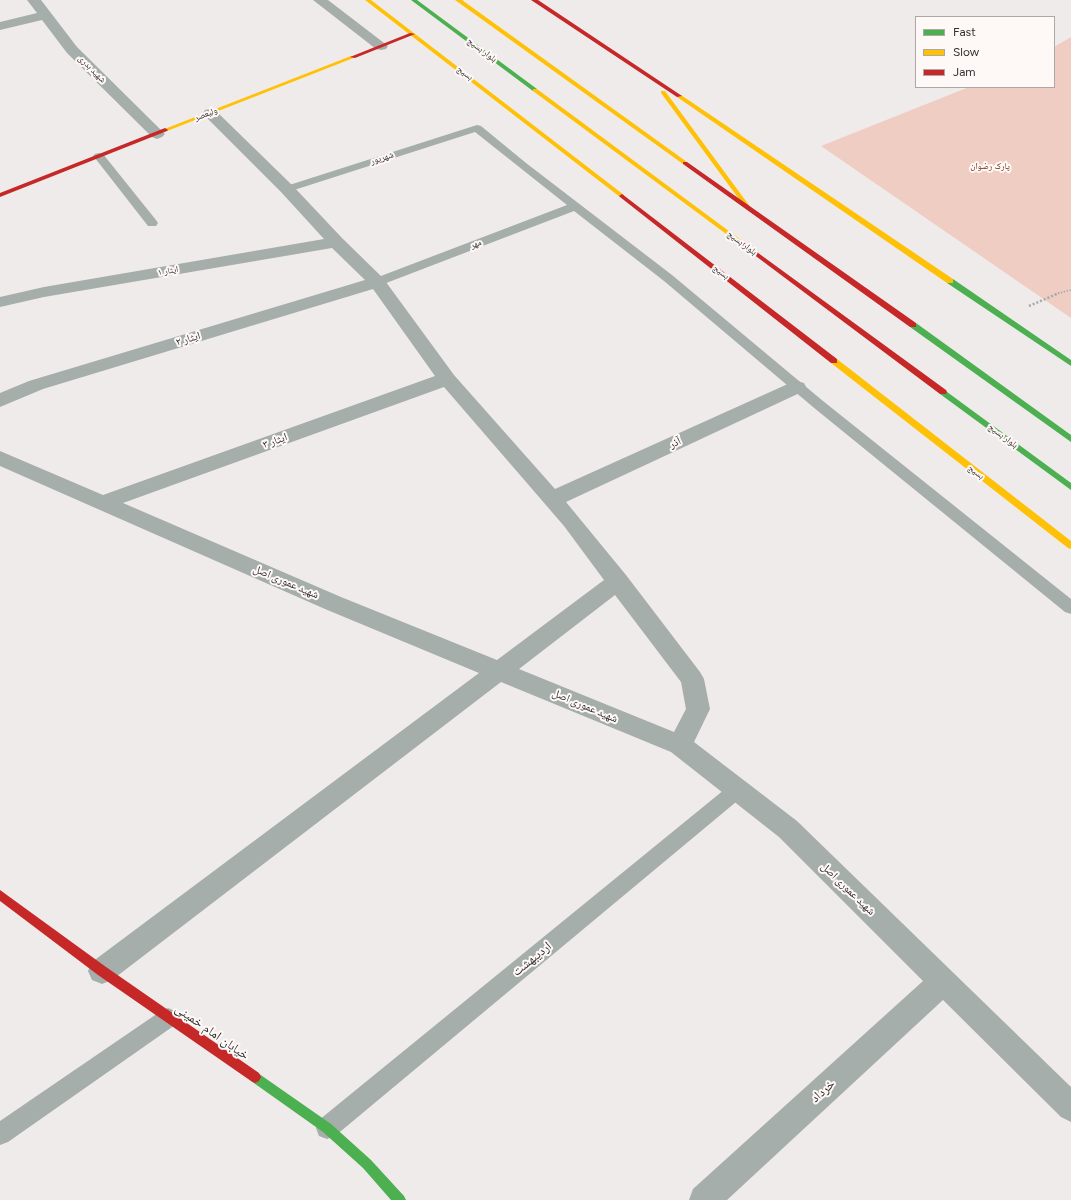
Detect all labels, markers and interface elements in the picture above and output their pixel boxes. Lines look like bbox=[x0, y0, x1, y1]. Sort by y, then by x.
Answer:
legend bbox=[915, 16, 1055, 88]
text: Fast bbox=[953, 25, 976, 39]
street label: بلوار بسیج bbox=[465, 35, 499, 65]
text: Slow bbox=[953, 45, 979, 59]
street label: شهید بدری bbox=[76, 53, 108, 85]
street label: بسیج bbox=[455, 63, 475, 83]
text: Jam bbox=[953, 65, 976, 79]
street label: ولیعصر bbox=[193, 105, 219, 123]
street label: شهریور bbox=[369, 149, 395, 167]
park label: پارک رضوان bbox=[970, 161, 1010, 171]
street label: بلوار بسیج bbox=[725, 228, 759, 258]
street label: مهر bbox=[469, 237, 483, 251]
street label: بسیج bbox=[711, 262, 731, 282]
street label: ایثار ۱ bbox=[157, 264, 179, 278]
street label: ایثار ۲ bbox=[174, 329, 202, 349]
street label: بلوار بسیج bbox=[986, 421, 1020, 451]
street label: ایثار ۳ bbox=[261, 431, 289, 451]
street label: آذر bbox=[667, 435, 683, 451]
street label: بسیج bbox=[966, 462, 986, 482]
street label: شهید عموری اصل bbox=[251, 562, 321, 602]
street label: شهید عموری اصل bbox=[550, 686, 620, 726]
street label: شهید عموری اصل bbox=[818, 860, 878, 918]
street label: اردیبهشت bbox=[509, 938, 555, 980]
street label: خیابان امام خمینی bbox=[172, 1001, 252, 1063]
street label: خرداد bbox=[808, 1076, 838, 1106]

